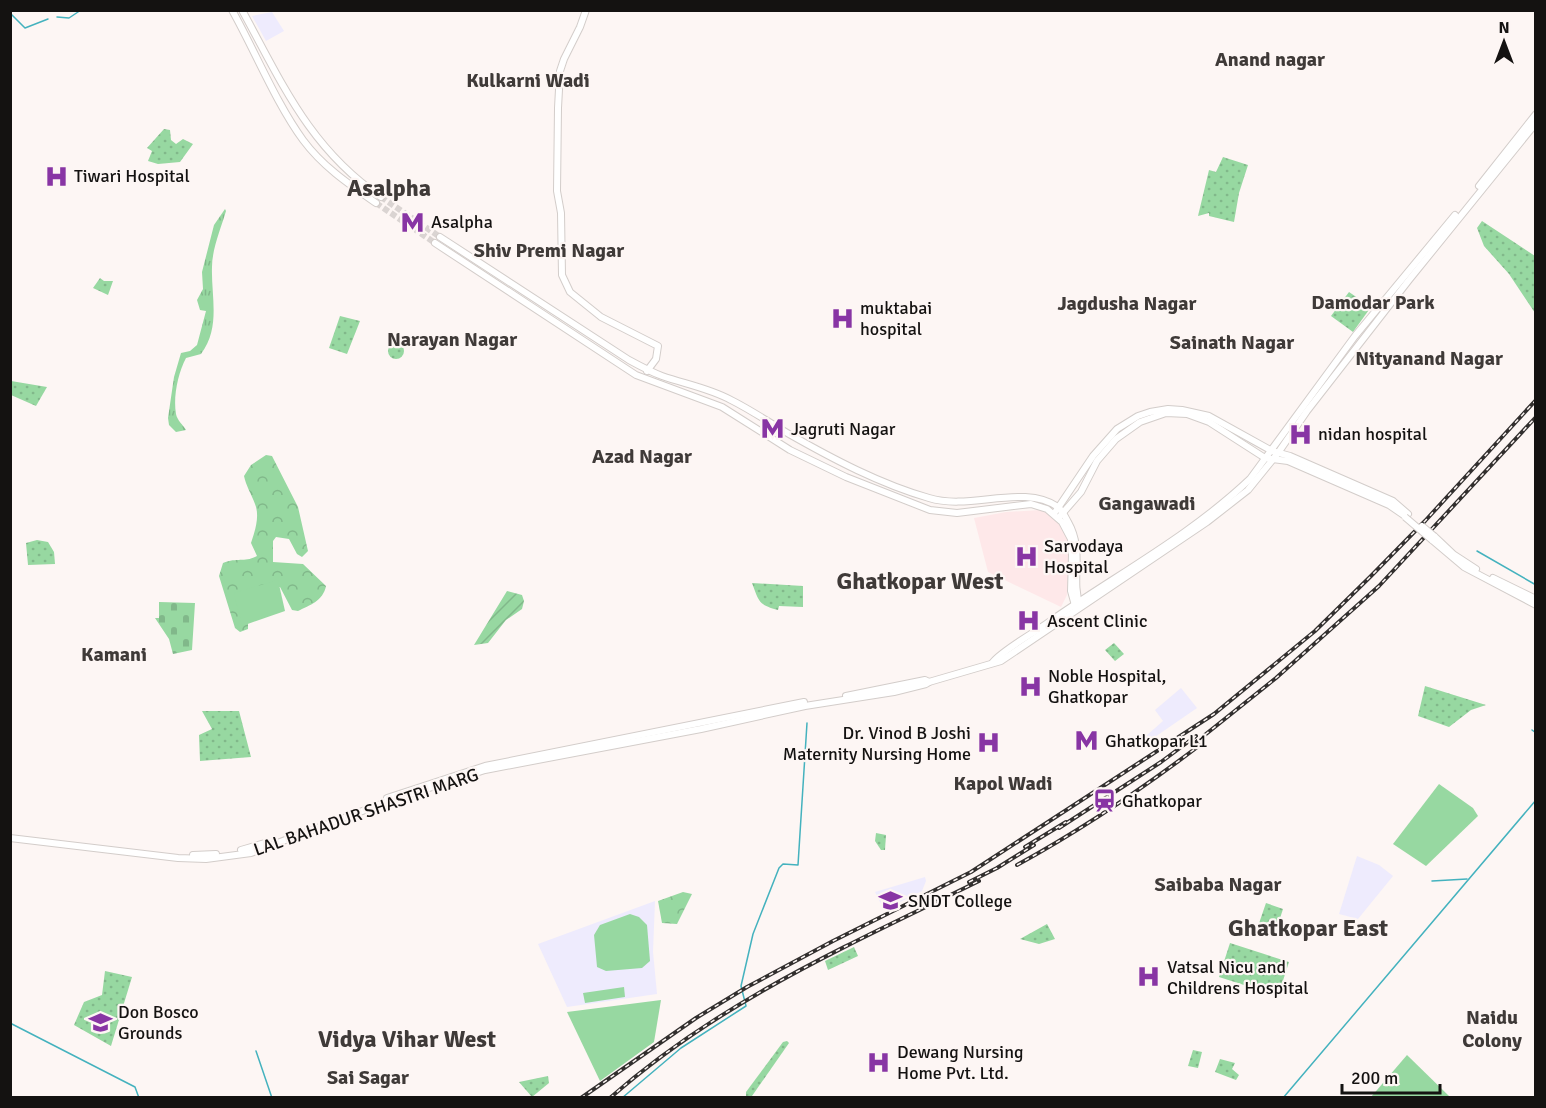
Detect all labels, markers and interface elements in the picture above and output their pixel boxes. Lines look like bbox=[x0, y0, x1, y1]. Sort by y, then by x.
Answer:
north arrow bbox=[1474, 12, 1534, 72]
text: N bbox=[1498, 18, 1510, 38]
district label: Anand nagar bbox=[1215, 47, 1325, 72]
district label: Kulkarni Wadi bbox=[466, 68, 590, 93]
hospital icon: Tiwari Hospital bbox=[43, 163, 69, 189]
place label: Tiwari Hospital bbox=[74, 165, 190, 187]
district label: Asalpha bbox=[347, 173, 431, 203]
metro station icon: Asalpha bbox=[400, 209, 426, 235]
place label: Asalpha bbox=[431, 211, 493, 233]
district label: Shiv Premi Nagar bbox=[474, 238, 624, 263]
district label: Damodar Park bbox=[1311, 290, 1435, 315]
district label: Jagdusha Nagar bbox=[1057, 291, 1197, 316]
place label: muktabai hospital bbox=[860, 297, 932, 340]
hospital icon: muktabai hospital bbox=[829, 305, 855, 331]
district label: Narayan Nagar bbox=[387, 327, 517, 352]
district label: Sainath Nagar bbox=[1170, 330, 1294, 355]
district label: Nityanand Nagar bbox=[1355, 346, 1503, 371]
metro station icon: Jagruti Nagar bbox=[760, 416, 786, 442]
place label: Jagruti Nagar bbox=[791, 418, 896, 440]
hospital icon: nidan hospital bbox=[1287, 421, 1313, 447]
place label: nidan hospital bbox=[1318, 423, 1427, 445]
district label: Azad Nagar bbox=[592, 444, 692, 469]
district label: Gangawadi bbox=[1098, 491, 1196, 516]
place label: Sarvodaya Hospital bbox=[1044, 535, 1123, 578]
hospital icon: Sarvodaya Hospital bbox=[1013, 543, 1039, 569]
district label: Ghatkopar West bbox=[837, 566, 1003, 596]
hospital icon: Ascent Clinic bbox=[1016, 608, 1042, 634]
place label: Ascent Clinic bbox=[1047, 610, 1147, 632]
district label: Kamani bbox=[81, 642, 147, 667]
place label: Noble Hospital, Ghatkopar bbox=[1048, 665, 1166, 708]
hospital icon: Noble Hospital, Ghatkopar bbox=[1017, 673, 1043, 699]
place label: Dr. Vinod B Joshi Maternity Nursing Home bbox=[783, 722, 971, 765]
metro station icon: Ghatkopar L1 bbox=[1074, 728, 1100, 754]
hospital icon: Dr. Vinod B Joshi Maternity Nursing Home bbox=[976, 730, 1002, 756]
place label: Ghatkopar L1 bbox=[1105, 730, 1208, 752]
street label: LAL BAHADUR SHASTRI MARG bbox=[251, 763, 481, 861]
district label: Kapol Wadi bbox=[954, 771, 1052, 796]
station icon: Ghatkopar bbox=[1091, 788, 1117, 814]
place label: Ghatkopar bbox=[1122, 790, 1202, 812]
district label: Saibaba Nagar bbox=[1155, 872, 1281, 897]
school or university icon: SNDT College bbox=[877, 888, 903, 914]
place label: SNDT College bbox=[908, 890, 1012, 912]
district label: Ghatkopar East bbox=[1228, 913, 1388, 943]
place label: Vatsal Nicu and Childrens Hospital bbox=[1167, 956, 1309, 999]
hospital icon: Vatsal Nicu and Childrens Hospital bbox=[1136, 964, 1162, 990]
place label: Don Bosco Grounds bbox=[118, 1001, 199, 1044]
district label: Naidu Colony bbox=[1462, 1005, 1522, 1053]
school or university icon: Don Bosco Grounds bbox=[87, 1009, 113, 1035]
district label: Vidya Vihar West bbox=[318, 1024, 496, 1054]
place label: Dewang Nursing Home Pvt. Ltd. bbox=[897, 1041, 1024, 1084]
hospital icon: Dewang Nursing Home Pvt. Ltd. bbox=[866, 1049, 892, 1075]
scale bar bbox=[1342, 1057, 1440, 1095]
district label: Sai Sagar bbox=[327, 1065, 409, 1090]
text: 200 m bbox=[1351, 1067, 1398, 1089]

